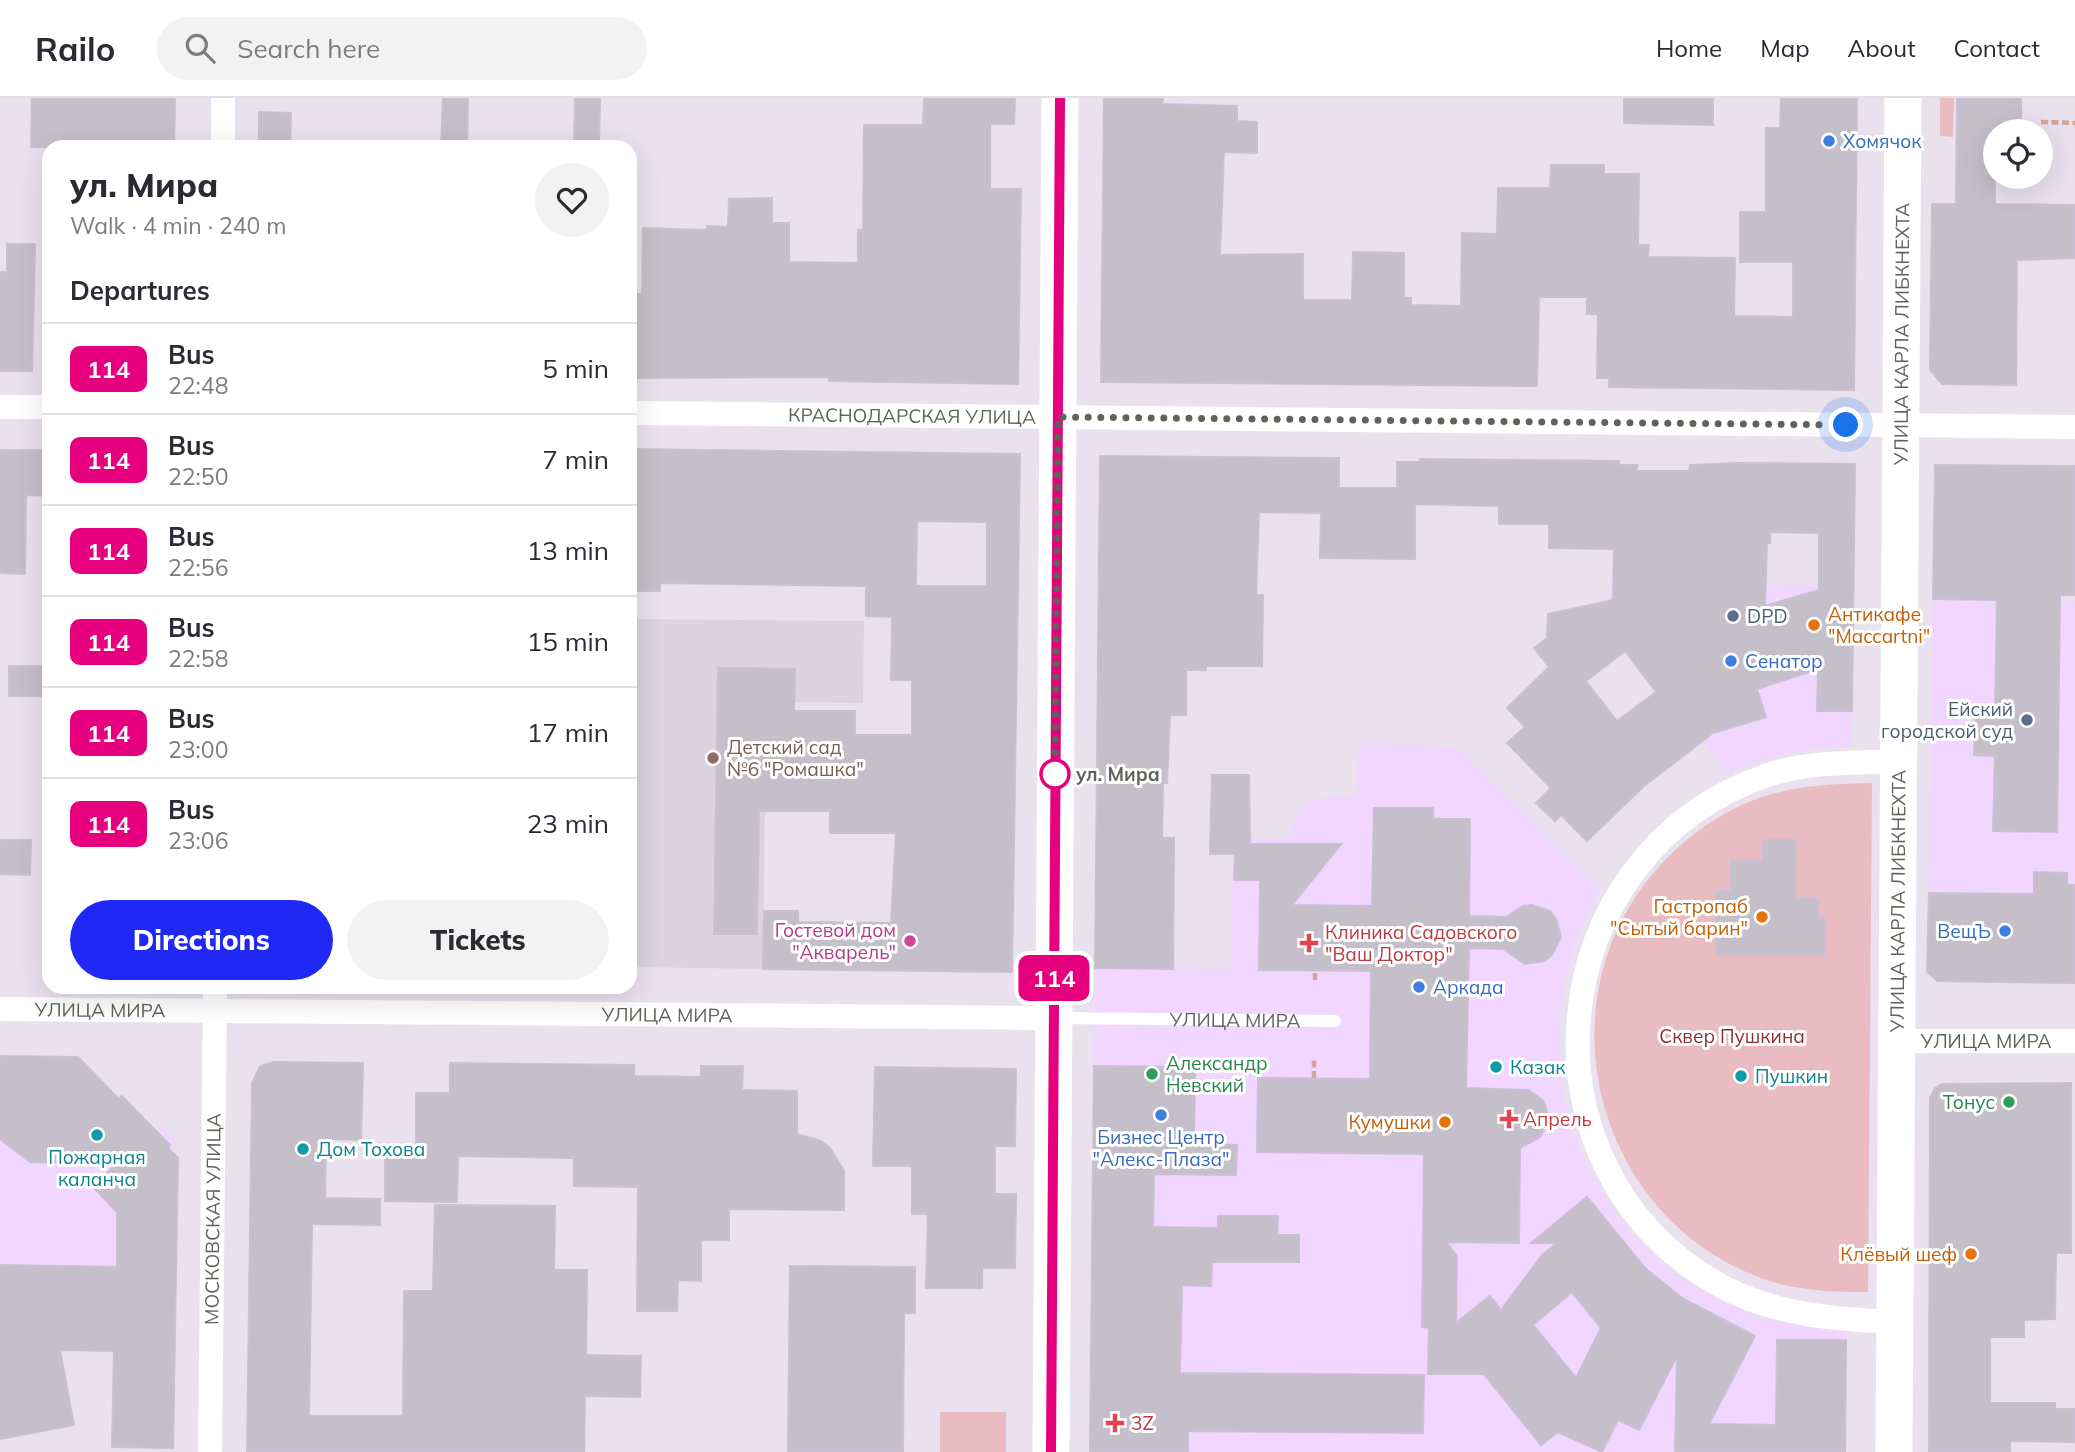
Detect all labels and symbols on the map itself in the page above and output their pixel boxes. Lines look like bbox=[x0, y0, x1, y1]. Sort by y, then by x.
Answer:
place label: Хомячок bbox=[1843, 129, 1922, 153]
marker: Хомячок bbox=[1821, 133, 1837, 149]
street label: УЛИЦА КАРЛА ЛИБКНЕХТА bbox=[1889, 203, 1914, 466]
street label: КРАСНОДАРСКАЯ УЛИЦА bbox=[788, 403, 1036, 429]
your location bbox=[1828, 407, 1863, 442]
place label: Антикафе "Maccartni" bbox=[1828, 602, 1930, 648]
place label: DPD bbox=[1747, 604, 1788, 628]
marker: DPD bbox=[1725, 608, 1741, 624]
marker: Антикафе "Maccartni" bbox=[1806, 617, 1822, 633]
place label: Сенатор bbox=[1745, 649, 1823, 673]
marker: Сенатор bbox=[1723, 653, 1739, 669]
place label: Ейский городской суд bbox=[1881, 697, 2013, 743]
marker: Ейский городской суд bbox=[2019, 712, 2035, 728]
place label: Детский сад №6 "Ромашка" bbox=[727, 735, 864, 781]
marker: Детский сад №6 "Ромашка" bbox=[705, 750, 721, 766]
marker: ул. Мира bbox=[1040, 759, 1070, 789]
place label: ул. Мира bbox=[1076, 762, 1160, 786]
street label: УЛИЦА КАРЛА ЛИБКНЕХТА bbox=[1885, 770, 1911, 1033]
place label: Гастропаб "Сытый барин" bbox=[1610, 894, 1748, 940]
marker: Гастропаб "Сытый барин" bbox=[1754, 909, 1770, 925]
place label: Гостевой дом "Акварель" bbox=[775, 918, 896, 964]
place label: ВещЪ bbox=[1937, 919, 1991, 943]
place label: Клиника Садовского "Ваш Доктор" bbox=[1325, 920, 1517, 966]
marker: ВещЪ bbox=[1997, 923, 2013, 939]
marker: Гостевой дом "Акварель" bbox=[902, 933, 918, 949]
marker: Клиника Садовского "Ваш Доктор" bbox=[1299, 933, 1319, 953]
line badge: 114 bbox=[1014, 955, 1094, 1001]
place label: Аркада bbox=[1433, 975, 1504, 999]
marker: Аркада bbox=[1411, 979, 1427, 995]
street label: УЛИЦА МИРА bbox=[33, 997, 166, 1022]
street label: УЛИЦА МИРА bbox=[600, 1002, 733, 1027]
street label: УЛИЦА МИРА bbox=[1168, 1007, 1301, 1033]
park label: Сквер Пушкина bbox=[1659, 1024, 1805, 1048]
street label: УЛИЦА МИРА bbox=[1920, 1029, 2052, 1053]
place label: Александр Невский bbox=[1166, 1051, 1268, 1097]
place label: Казак bbox=[1510, 1055, 1566, 1079]
marker: Казак bbox=[1488, 1059, 1504, 1075]
place label: Пушкин bbox=[1755, 1064, 1828, 1088]
marker: Александр Невский bbox=[1144, 1066, 1160, 1082]
marker: Пушкин bbox=[1733, 1068, 1749, 1084]
place label: Тонус bbox=[1943, 1090, 1995, 1114]
marker: Тонус bbox=[2001, 1094, 2017, 1110]
marker: Бизнес Центр "Алекс-Плаза" bbox=[1153, 1107, 1169, 1123]
place label: Апрель bbox=[1523, 1107, 1592, 1131]
place label: Кумушки bbox=[1349, 1110, 1431, 1134]
marker: Апрель bbox=[1501, 1111, 1517, 1127]
street label: МОСКОВСКАЯ УЛИЦА bbox=[199, 1113, 226, 1325]
marker: Кумушки bbox=[1437, 1114, 1453, 1130]
place label: Бизнес Центр "Алекс-Плаза" bbox=[1092, 1125, 1230, 1171]
marker: Пожарная каланча bbox=[89, 1127, 105, 1143]
place label: Дом Тохова bbox=[317, 1137, 425, 1161]
marker: Дом Тохова bbox=[295, 1141, 311, 1157]
place label: Пожарная каланча bbox=[48, 1145, 146, 1191]
place label: Клёвый шеф bbox=[1840, 1242, 1957, 1266]
marker: Клёвый шеф bbox=[1963, 1246, 1979, 1262]
place label: 3Z bbox=[1131, 1411, 1154, 1435]
marker: 3Z bbox=[1105, 1413, 1125, 1433]

